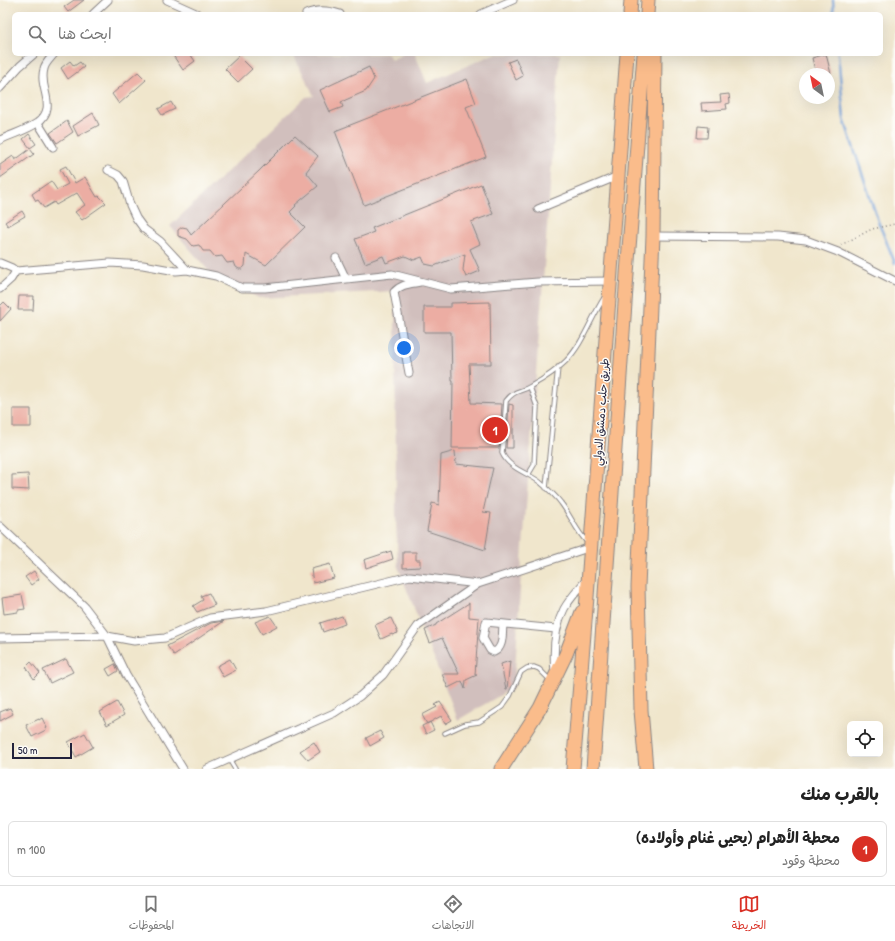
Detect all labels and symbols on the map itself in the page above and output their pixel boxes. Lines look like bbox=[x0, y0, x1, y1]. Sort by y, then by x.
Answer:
north arrow bbox=[799, 68, 835, 104]
your location bbox=[394, 338, 414, 358]
street label: طريق حلب دمشق الدولي bbox=[590, 358, 616, 466]
pin: 1 bbox=[482, 415, 508, 445]
scale bar bbox=[12, 741, 72, 760]

